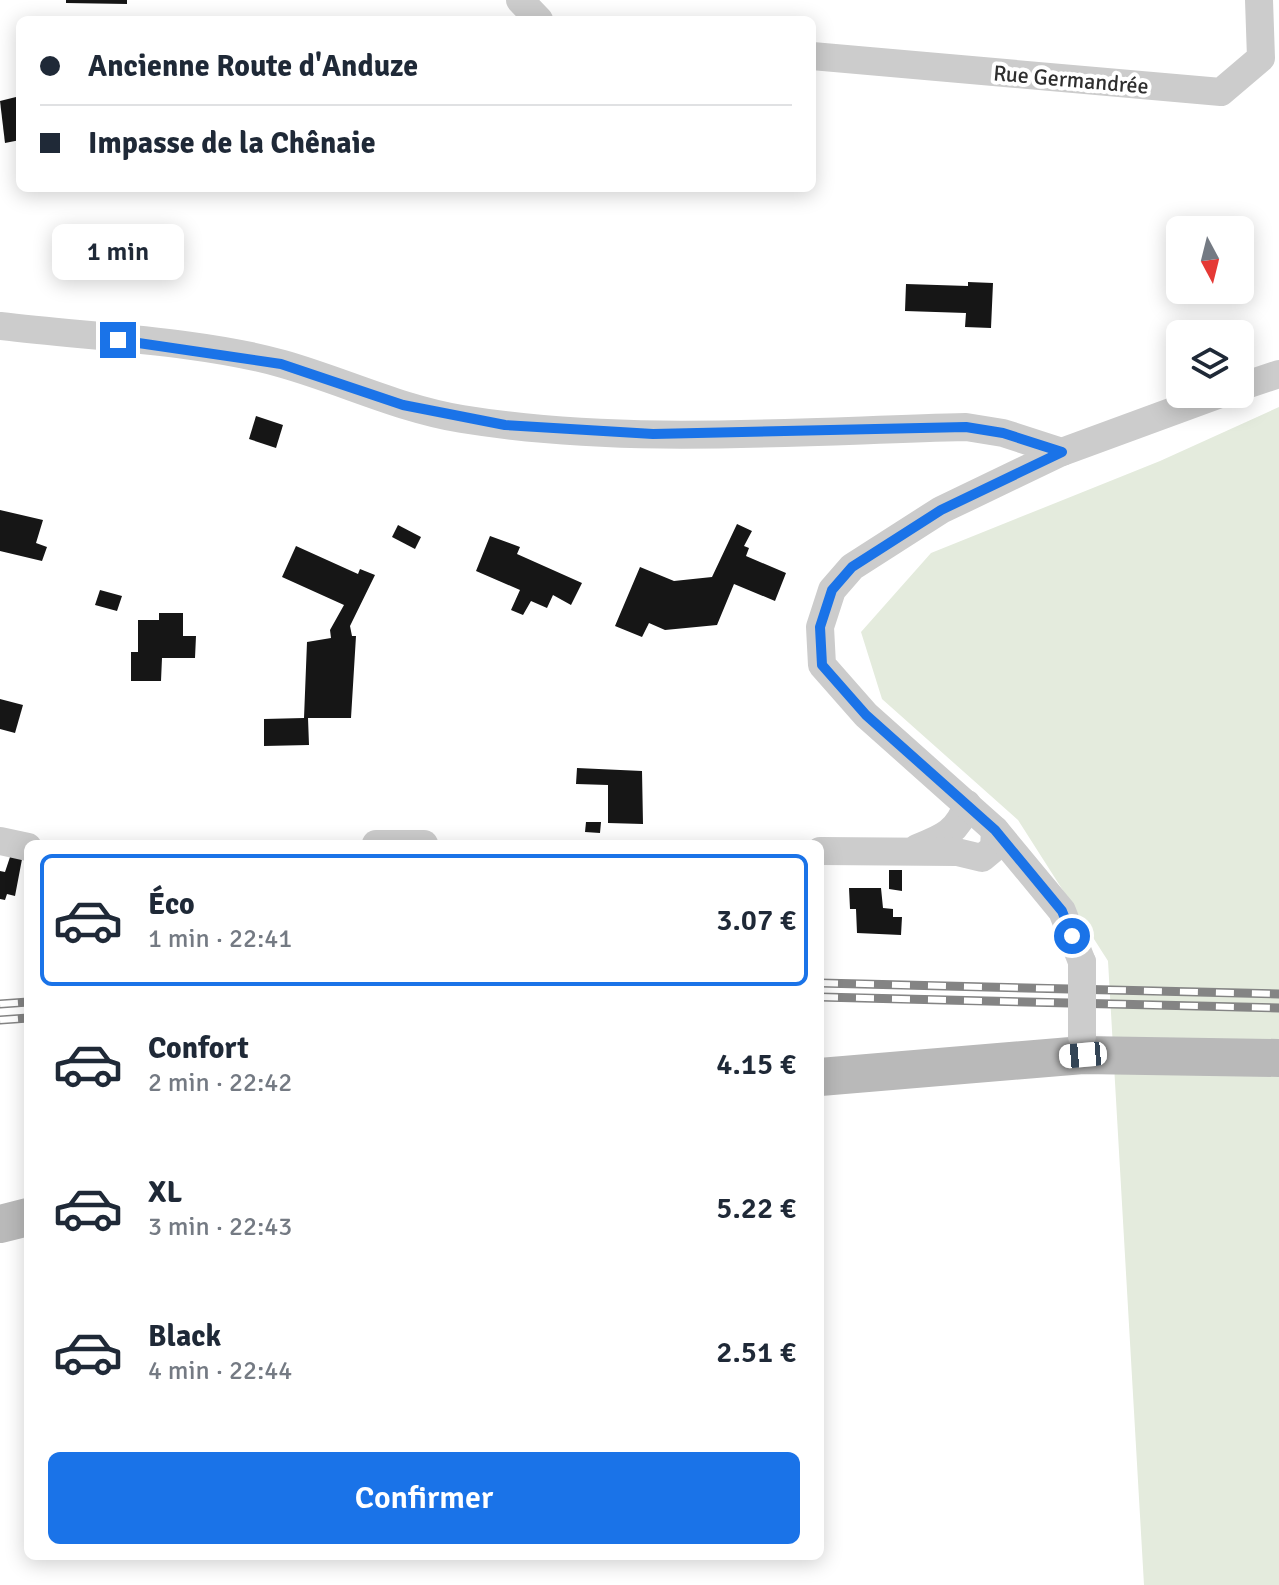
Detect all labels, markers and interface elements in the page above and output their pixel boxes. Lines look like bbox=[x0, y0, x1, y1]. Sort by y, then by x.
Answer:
text: Ancienne Route d'Anduze bbox=[88, 48, 418, 85]
street label: Rue Germandrée bbox=[992, 59, 1150, 100]
text: Impasse de la Chênaie bbox=[88, 125, 376, 162]
north arrow bbox=[1166, 216, 1254, 304]
map controls bbox=[1166, 216, 1254, 408]
callout: 1 min bbox=[52, 224, 184, 280]
text: 1 min bbox=[87, 236, 149, 268]
button: layers bbox=[1166, 320, 1254, 408]
route end bbox=[100, 322, 136, 358]
icon: car bbox=[52, 884, 124, 956]
text: Éco bbox=[148, 886, 195, 923]
text: 3.07 € bbox=[716, 902, 796, 939]
route start bbox=[1054, 918, 1090, 954]
text: 1 min · 22:41 bbox=[148, 923, 292, 955]
icon: car bbox=[52, 1028, 124, 1100]
text: Confort bbox=[148, 1030, 249, 1067]
car bbox=[1058, 1041, 1108, 1069]
text: 4.15 € bbox=[716, 1046, 796, 1083]
text: 2 min · 22:42 bbox=[148, 1067, 292, 1099]
icon: car bbox=[52, 1172, 124, 1244]
text: XL bbox=[148, 1174, 182, 1211]
text: 5.22 € bbox=[716, 1190, 796, 1227]
text: 3 min · 22:43 bbox=[148, 1211, 292, 1243]
icon: car bbox=[52, 1316, 124, 1388]
text: Black bbox=[148, 1318, 221, 1355]
text: 2.51 € bbox=[716, 1334, 796, 1371]
text: 4 min · 22:44 bbox=[148, 1355, 292, 1387]
button: Confirmer bbox=[48, 1452, 800, 1544]

